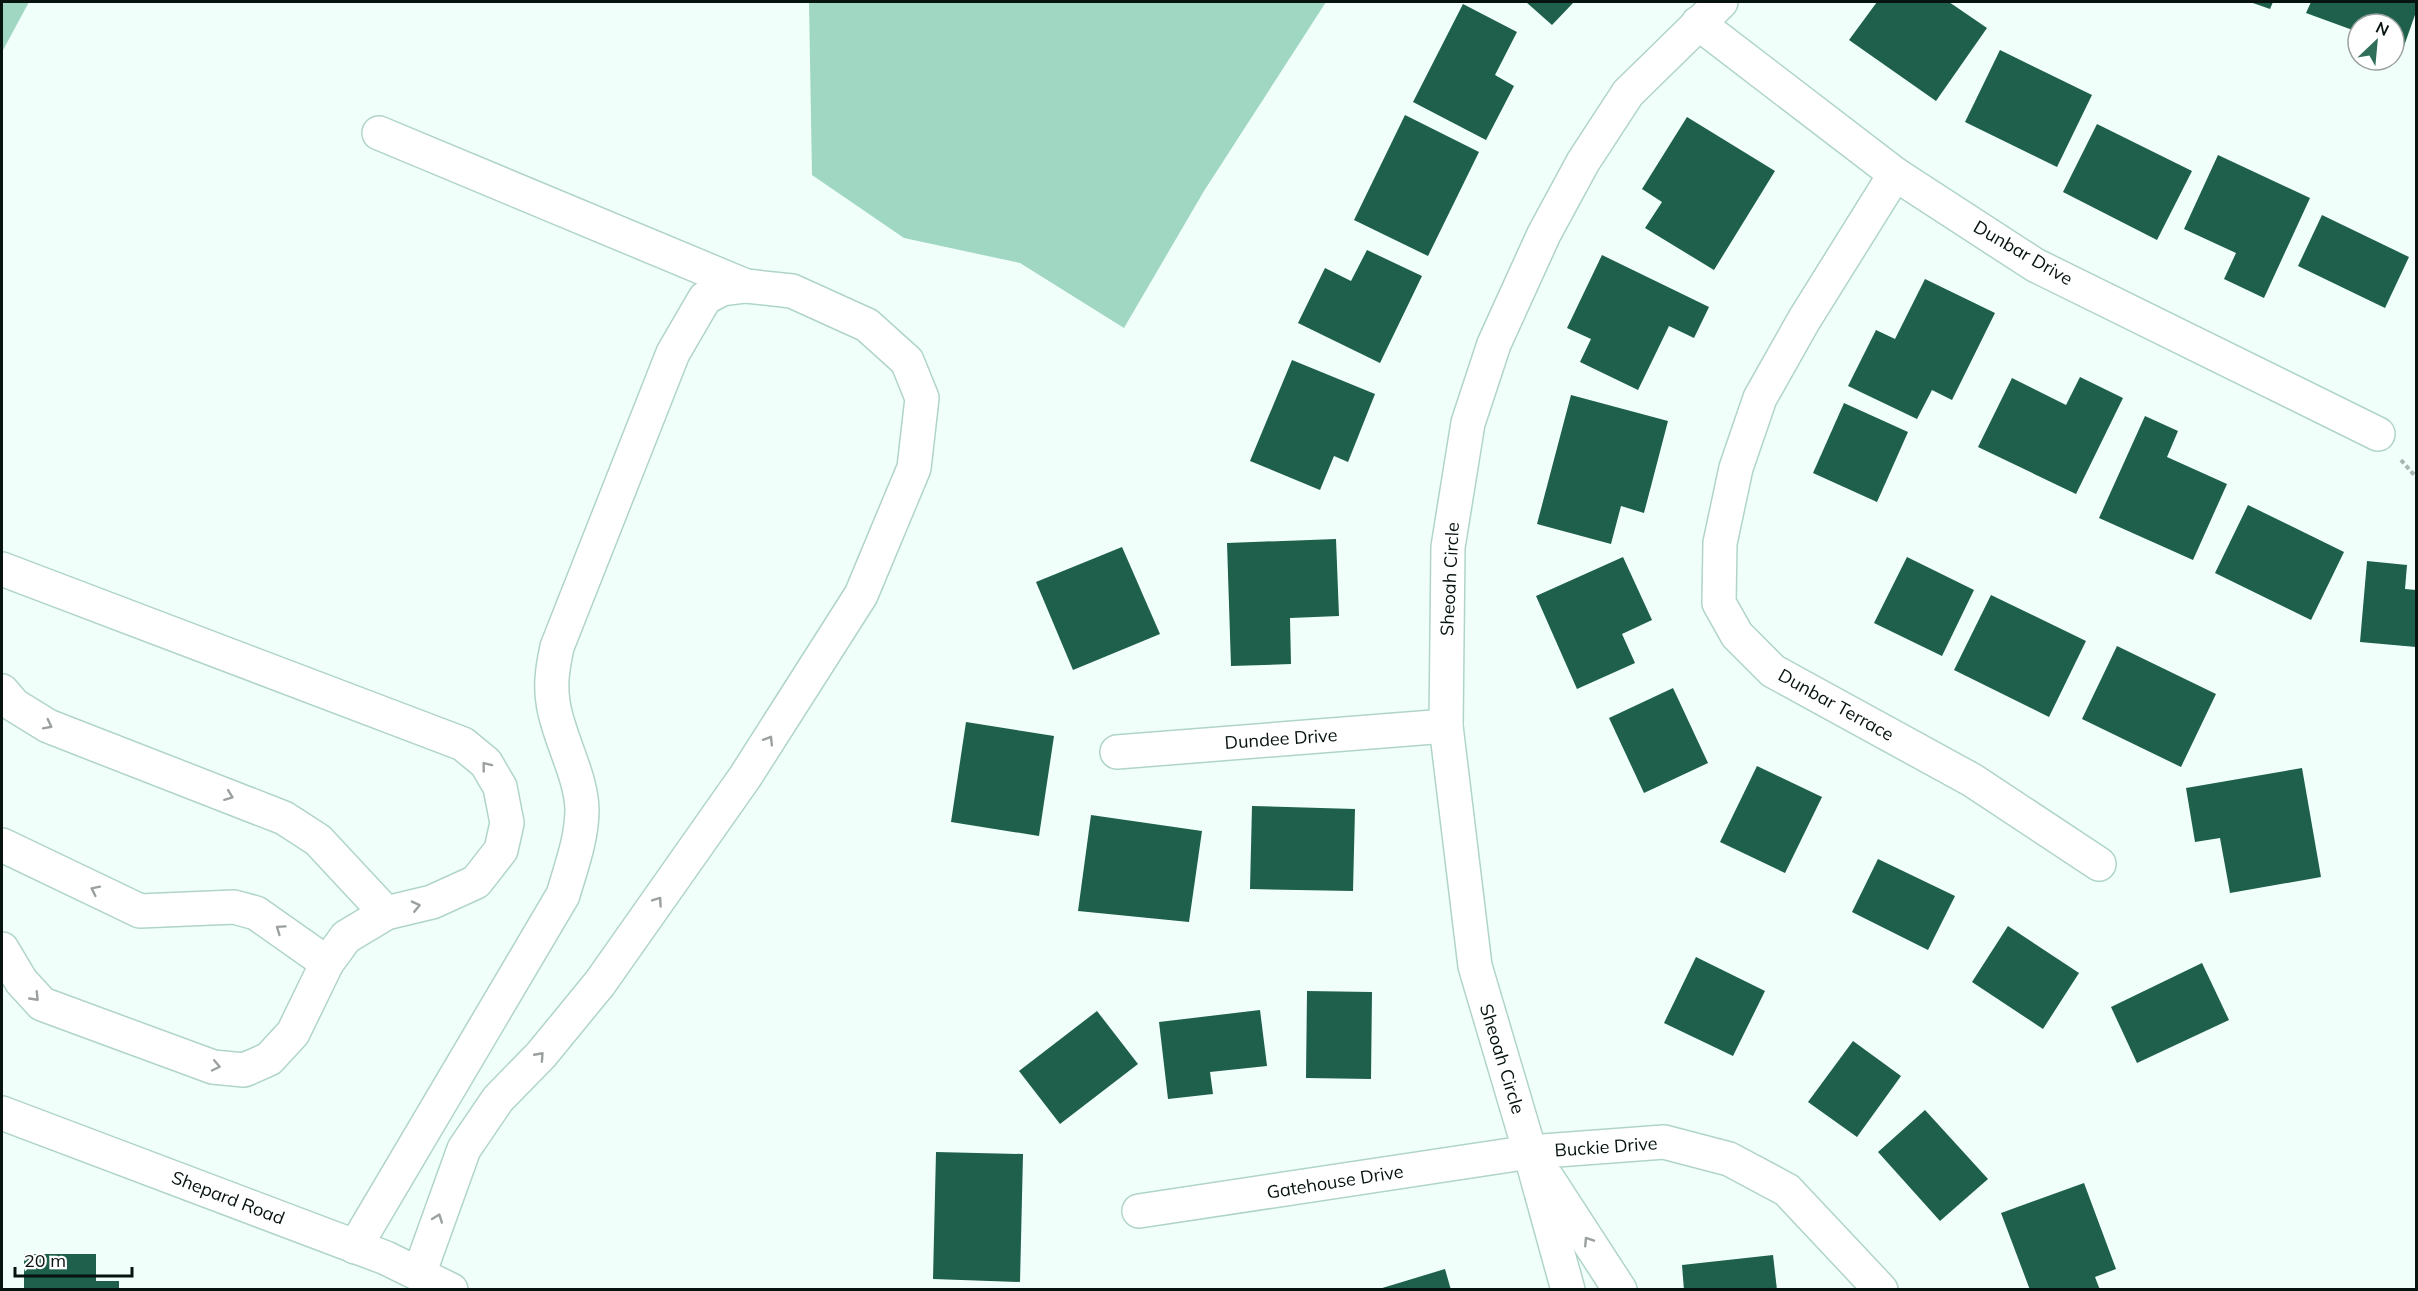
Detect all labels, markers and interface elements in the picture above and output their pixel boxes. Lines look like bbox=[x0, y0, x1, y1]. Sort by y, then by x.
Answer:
north arrow bbox=[2346, 12, 2406, 72]
text: N bbox=[2373, 17, 2392, 40]
street label: Dunbar Drive bbox=[1970, 215, 2077, 290]
street label: Sheoah Circle bbox=[1435, 522, 1464, 636]
street label: Dunbar Terrace bbox=[1774, 663, 1898, 746]
one-way arrow bbox=[42, 718, 52, 729]
street label: Dundee Drive bbox=[1224, 723, 1338, 754]
one-way arrow bbox=[761, 736, 773, 746]
one-way arrow bbox=[483, 762, 494, 773]
one-way arrow bbox=[224, 789, 234, 802]
one-way arrow bbox=[91, 885, 102, 897]
one-way arrow bbox=[651, 896, 662, 907]
one-way arrow bbox=[411, 900, 421, 913]
one-way arrow bbox=[275, 925, 286, 936]
one-way arrow bbox=[28, 990, 39, 1000]
street label: Sheoah Circle bbox=[1475, 1001, 1530, 1117]
one-way arrow bbox=[533, 1052, 544, 1062]
one-way arrow bbox=[211, 1059, 221, 1072]
street label: Buckie Drive bbox=[1554, 1131, 1658, 1162]
street label: Gatehouse Drive bbox=[1265, 1159, 1405, 1204]
street label: Shepard Road bbox=[168, 1165, 288, 1230]
one-way arrow bbox=[430, 1214, 443, 1224]
one-way arrow bbox=[1585, 1236, 1596, 1247]
scale bar bbox=[15, 1240, 132, 1278]
text: 20 m bbox=[24, 1249, 66, 1272]

